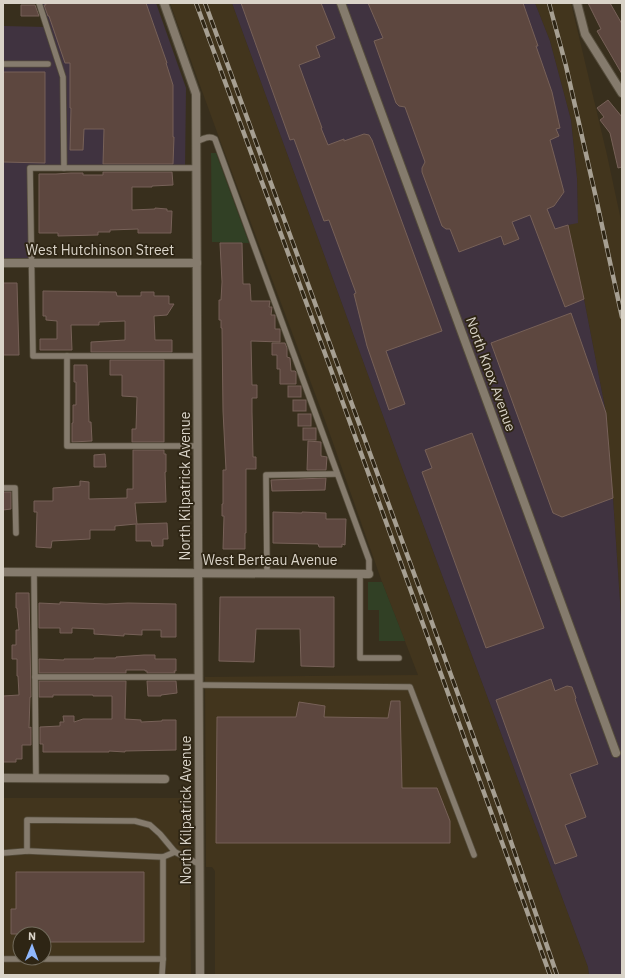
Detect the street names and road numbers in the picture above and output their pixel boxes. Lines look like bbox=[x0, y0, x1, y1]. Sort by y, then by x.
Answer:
street label: West Hutchinson Street bbox=[26, 241, 174, 259]
street label: North Knox Avenue bbox=[462, 314, 520, 434]
street label: North Kilpatrick Avenue bbox=[176, 411, 194, 560]
street label: West Berteau Avenue bbox=[203, 551, 338, 569]
street label: North Kilpatrick Avenue bbox=[177, 735, 195, 884]

